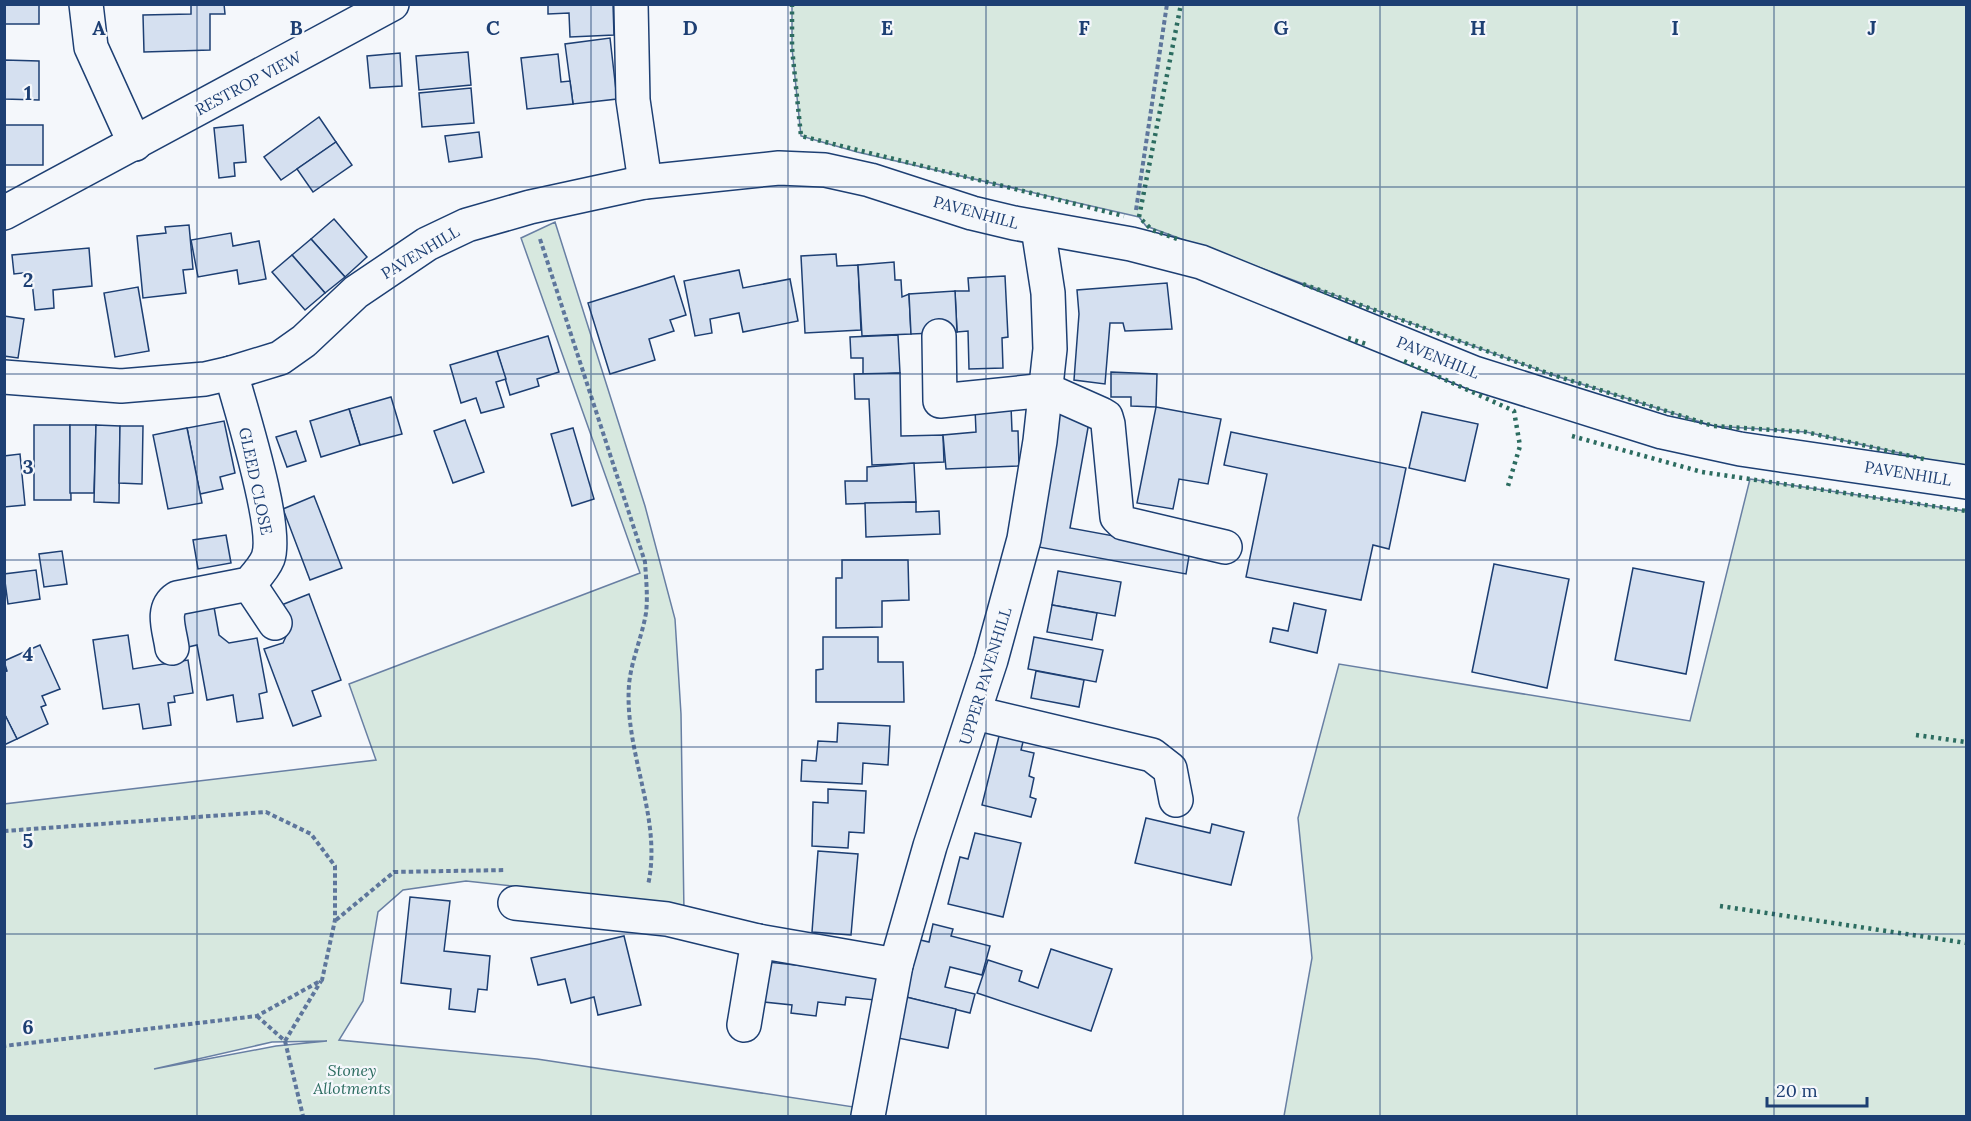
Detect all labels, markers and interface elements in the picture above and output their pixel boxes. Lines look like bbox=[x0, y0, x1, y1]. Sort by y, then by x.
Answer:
text: A bbox=[92, 15, 106, 40]
text: B bbox=[289, 15, 303, 40]
text: C bbox=[486, 15, 500, 40]
text: D bbox=[682, 15, 698, 40]
text: E bbox=[881, 15, 893, 40]
text: F bbox=[1078, 15, 1090, 40]
text: G bbox=[1273, 15, 1289, 40]
text: H bbox=[1470, 15, 1486, 40]
text: I bbox=[1671, 15, 1679, 40]
text: J bbox=[1867, 15, 1877, 40]
street label: RESTROP VIEW bbox=[191, 46, 306, 119]
text: 1 bbox=[24, 80, 32, 105]
street label: PAVENHILL bbox=[931, 191, 1021, 233]
street label: PAVENHILL bbox=[377, 221, 463, 283]
text: 2 bbox=[23, 267, 33, 292]
street label: PAVENHILL bbox=[1394, 331, 1482, 383]
street label: GLEED CLOSE bbox=[235, 425, 277, 537]
text: 3 bbox=[22, 454, 34, 479]
street label: PAVENHILL bbox=[1863, 456, 1953, 490]
street label: UPPER PAVENHILL bbox=[955, 605, 1015, 747]
text: 4 bbox=[23, 641, 34, 666]
text: 5 bbox=[23, 828, 34, 853]
text: 6 bbox=[22, 1014, 34, 1039]
park label: Stoney Allotments bbox=[312, 1060, 391, 1098]
scale bar bbox=[1767, 1070, 1868, 1108]
text: 20 m bbox=[1776, 1079, 1818, 1102]

